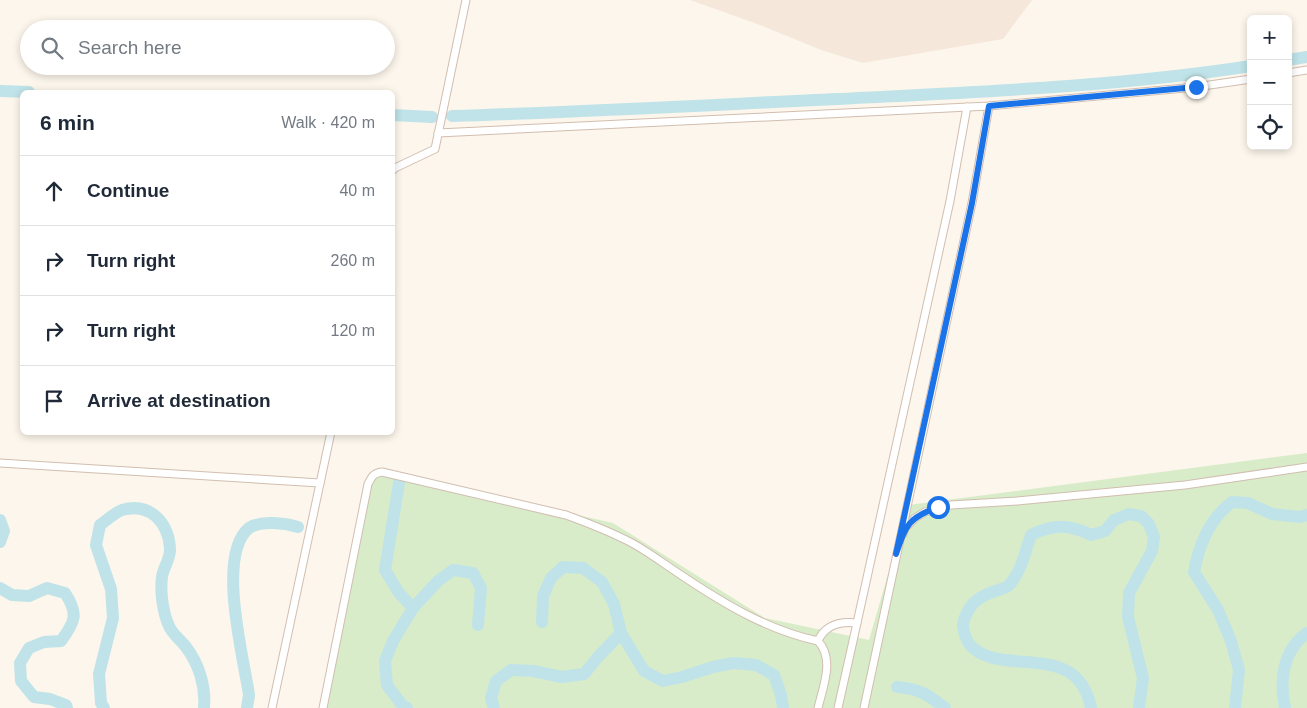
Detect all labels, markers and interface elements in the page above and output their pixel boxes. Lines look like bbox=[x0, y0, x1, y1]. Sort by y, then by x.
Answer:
map controls bbox=[1247, 15, 1292, 150]
button: + bbox=[1247, 15, 1292, 60]
search box bbox=[20, 20, 395, 75]
icon: search bbox=[38, 34, 66, 62]
text: Search here bbox=[78, 37, 182, 58]
button: − bbox=[1247, 60, 1292, 105]
route end bbox=[1185, 76, 1208, 99]
button: locate bbox=[1247, 105, 1292, 150]
text: 6 min bbox=[40, 111, 95, 134]
text: Walk · 420 m bbox=[281, 114, 375, 131]
icon: ahead bbox=[40, 177, 68, 205]
text: Continue bbox=[87, 180, 169, 201]
text: 40 m bbox=[339, 182, 375, 199]
icon: right bbox=[40, 247, 68, 275]
text: Turn right bbox=[87, 250, 175, 271]
text: 260 m bbox=[331, 252, 375, 269]
icon: right bbox=[40, 317, 68, 345]
text: Turn right bbox=[87, 320, 175, 341]
text: 120 m bbox=[331, 322, 375, 339]
icon: arrive bbox=[40, 387, 68, 415]
text: Arrive at destination bbox=[87, 390, 271, 411]
route start bbox=[927, 496, 950, 519]

